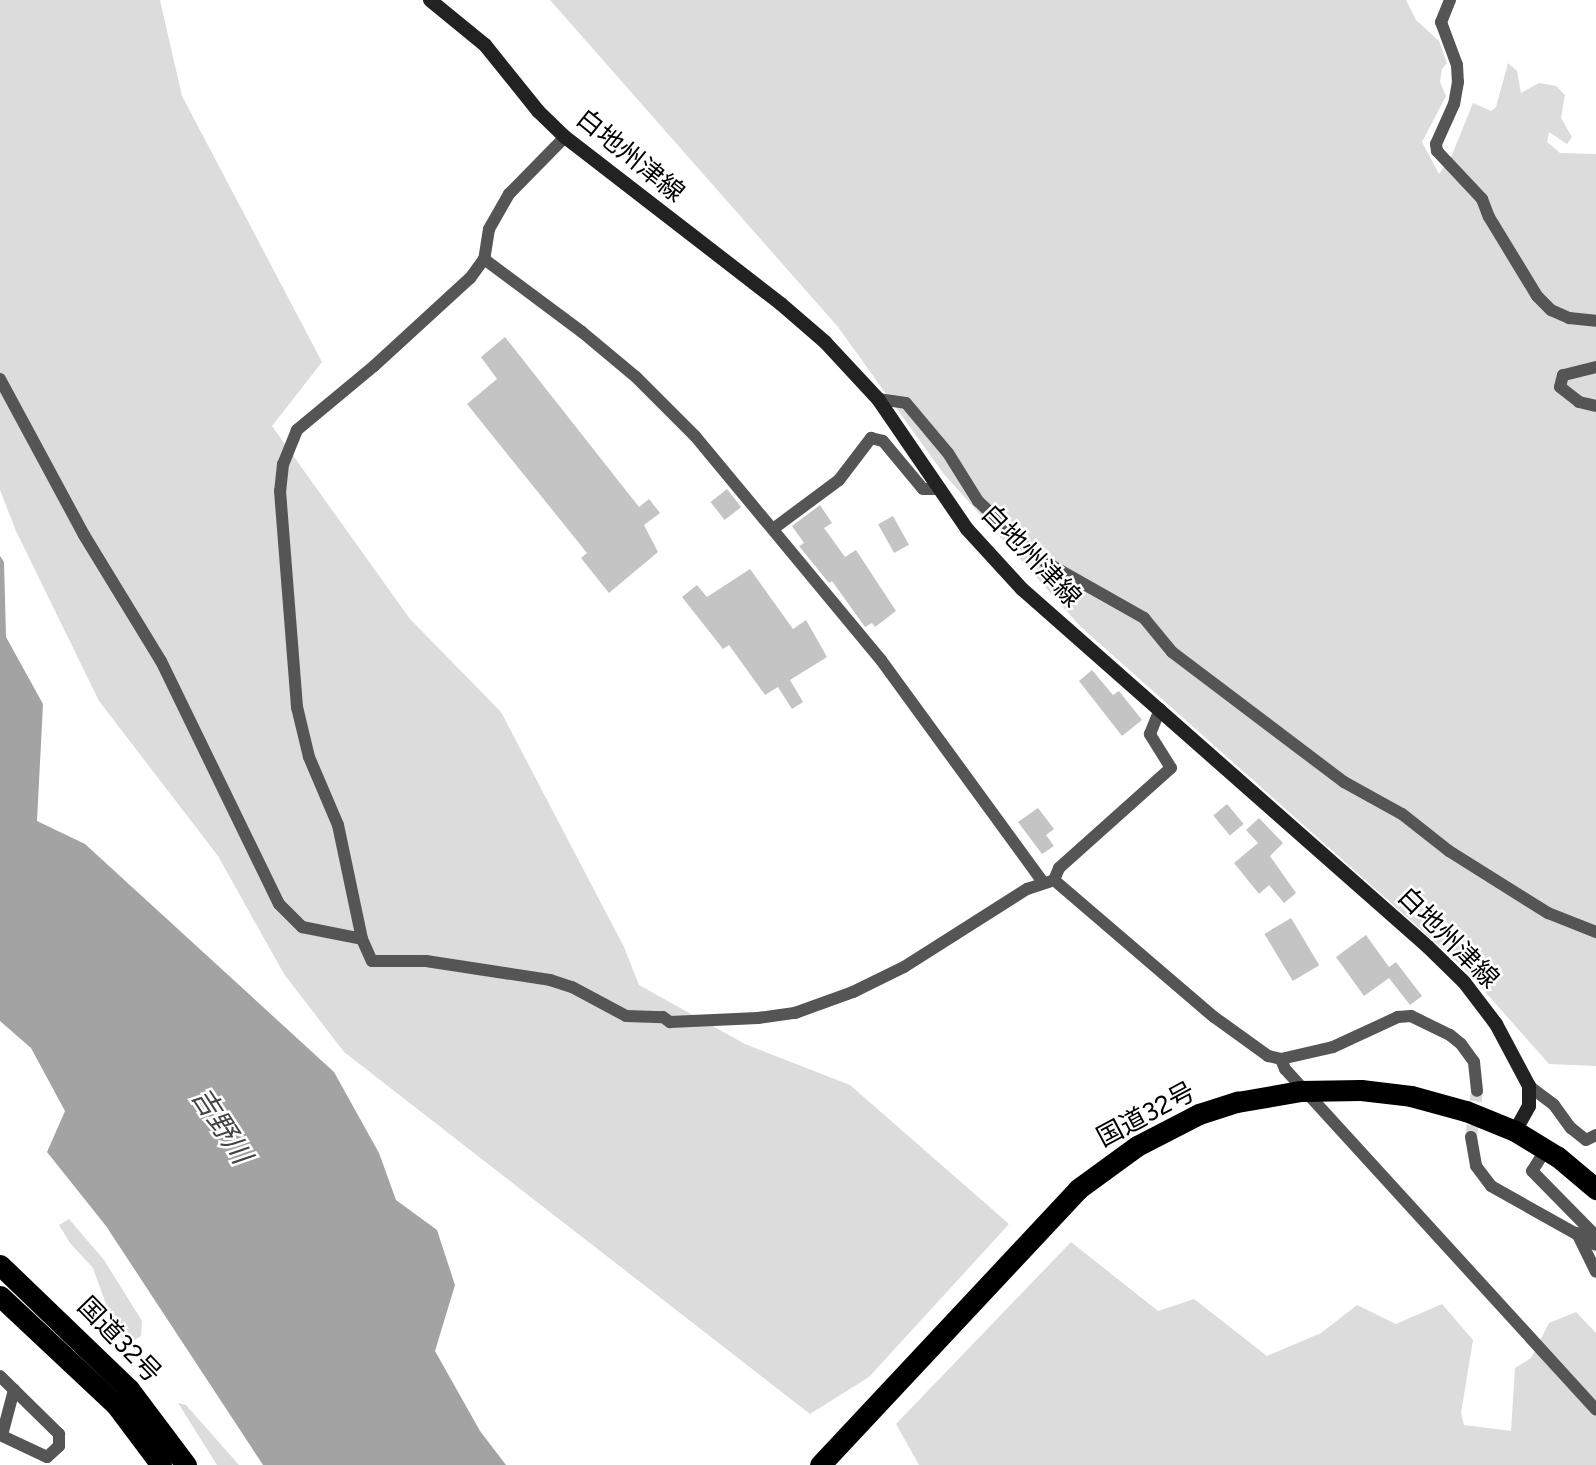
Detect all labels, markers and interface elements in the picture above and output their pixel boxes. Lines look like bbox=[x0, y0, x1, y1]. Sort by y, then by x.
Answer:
street label: 白地州津線 bbox=[570, 103, 690, 209]
street label: 白地州津線 bbox=[975, 498, 1087, 614]
street label: 白地州津線 bbox=[1391, 881, 1505, 995]
street label: 国道32号 bbox=[1092, 1076, 1200, 1154]
water label: 吉野川 bbox=[185, 1081, 259, 1169]
street label: 国道32号 bbox=[71, 1291, 167, 1389]

